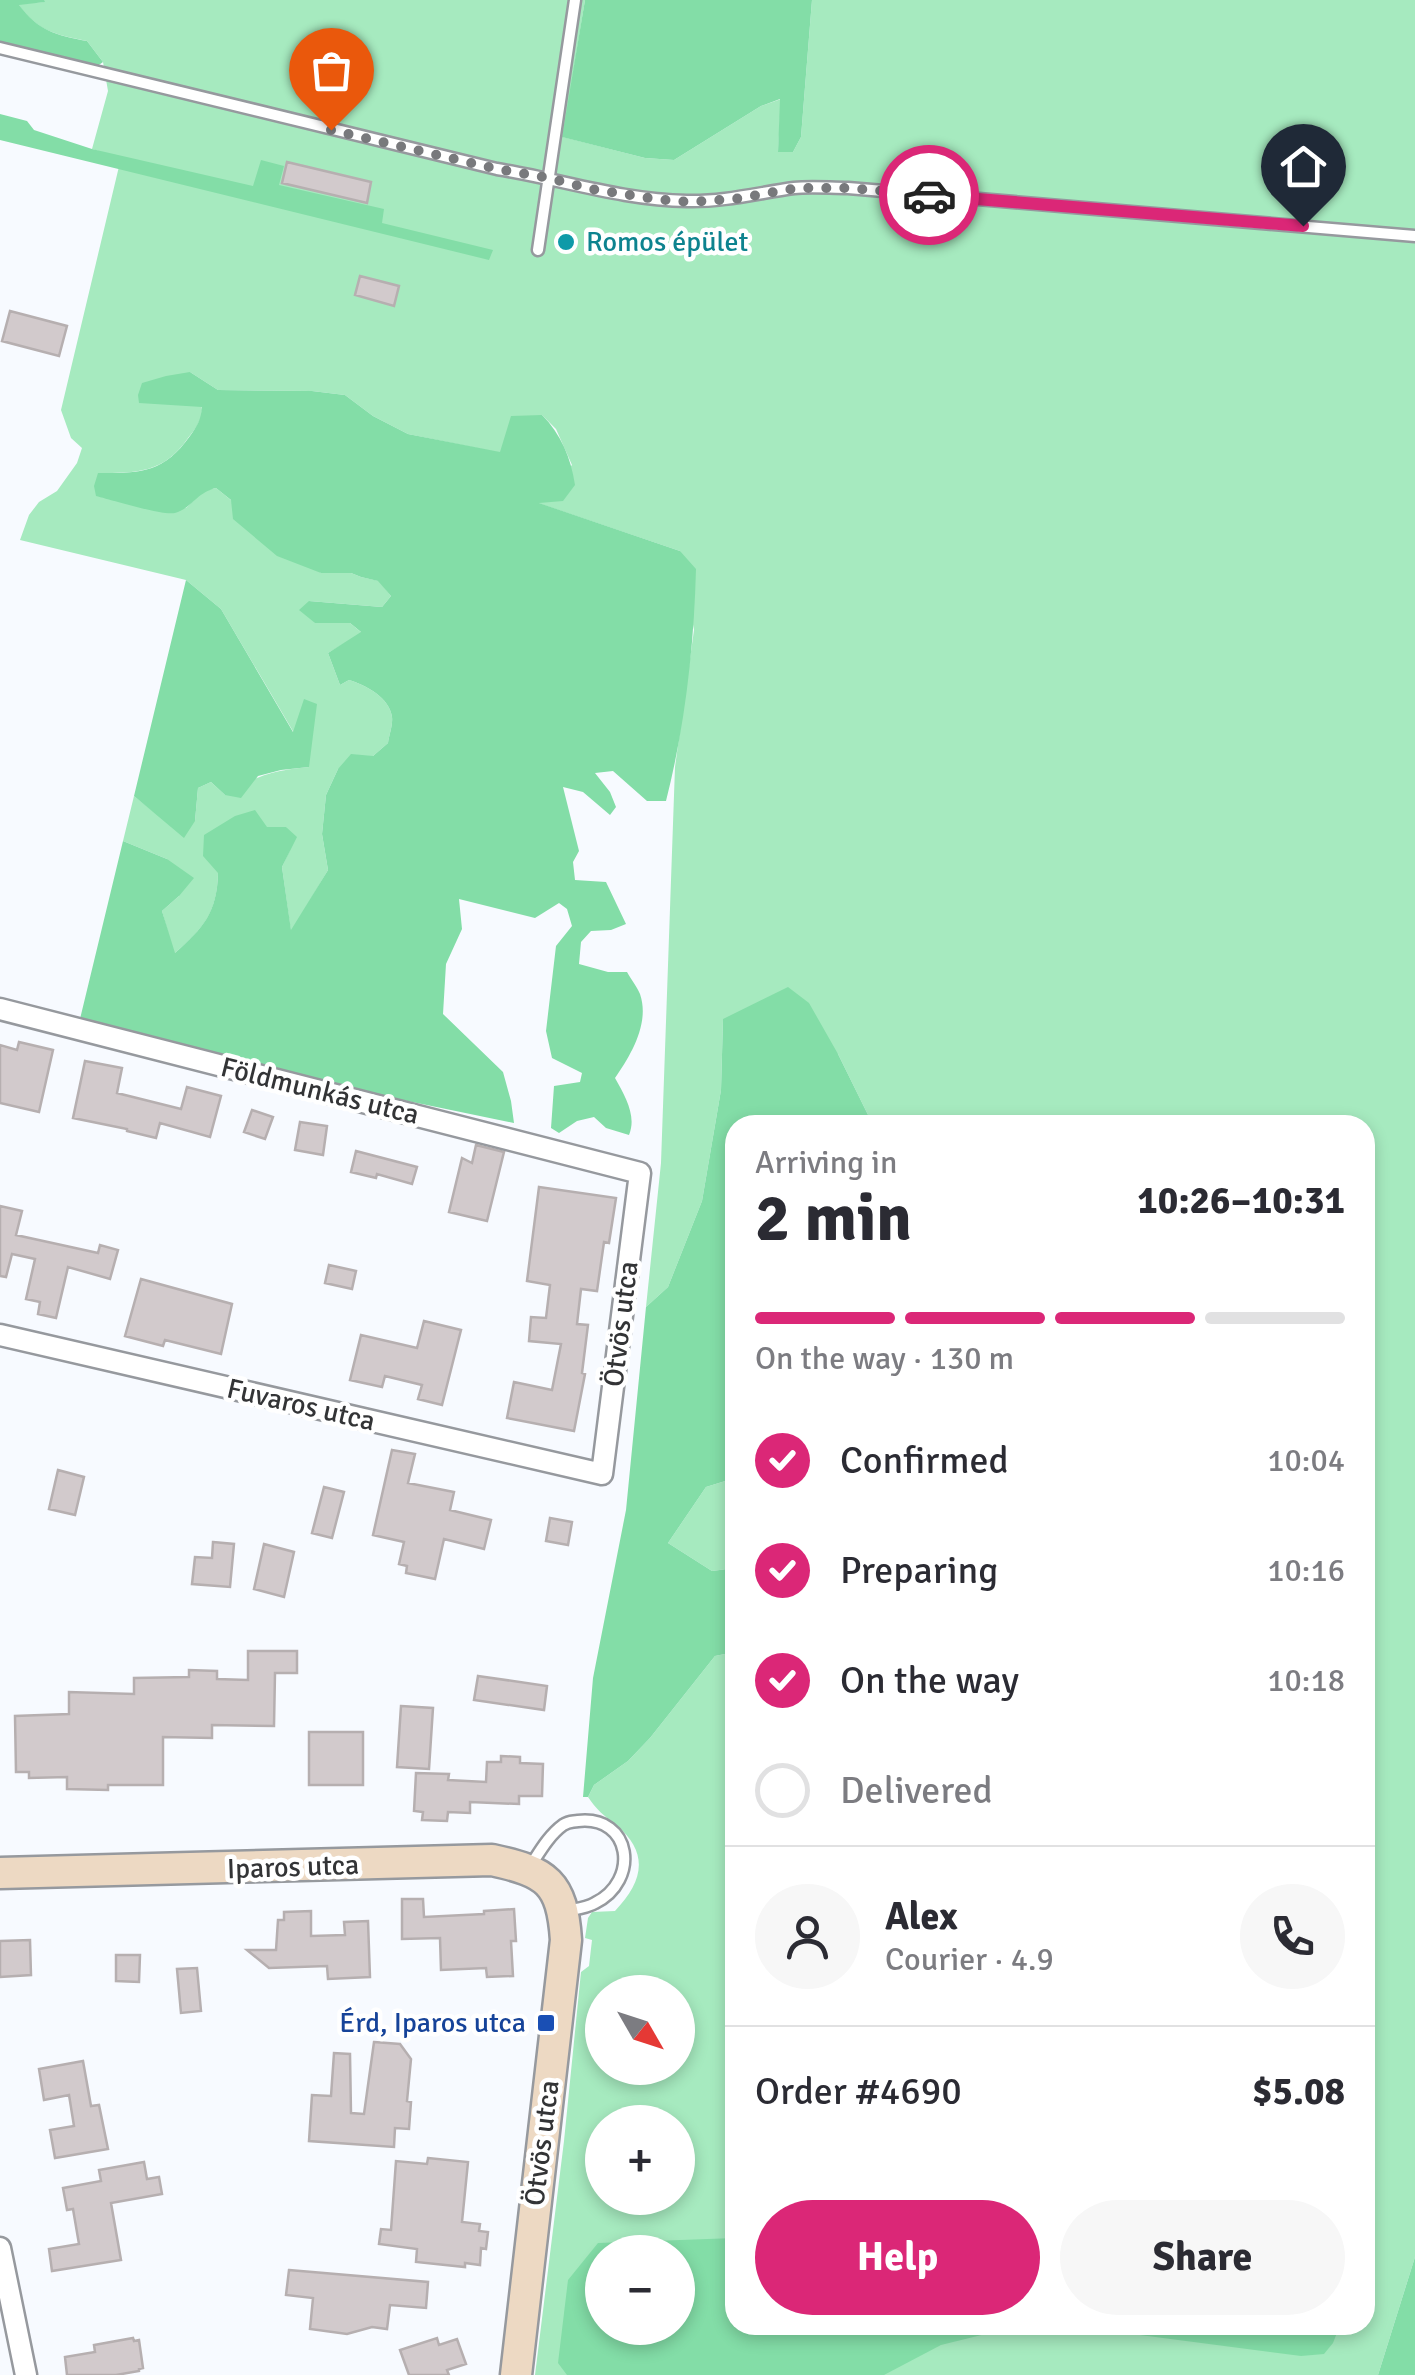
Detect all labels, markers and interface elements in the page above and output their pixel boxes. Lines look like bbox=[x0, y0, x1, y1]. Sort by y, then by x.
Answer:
pin bbox=[289, 28, 374, 131]
icon: bag bbox=[304, 43, 359, 98]
pin bbox=[1261, 124, 1346, 227]
icon: home bbox=[1276, 139, 1331, 194]
courier bbox=[879, 145, 979, 245]
icon: car bbox=[902, 168, 957, 223]
place label: Romos épület bbox=[586, 225, 748, 259]
marker: Romos épület bbox=[555, 231, 577, 253]
street label: Földmunkás utca bbox=[217, 1050, 423, 1132]
text: Arriving in bbox=[755, 1143, 897, 1182]
text: 10:26–10:31 bbox=[1137, 1177, 1345, 1224]
text: 2 min bbox=[755, 1179, 912, 1259]
street label: Ötvös utca bbox=[596, 1259, 646, 1389]
text: On the way · 130 m bbox=[755, 1339, 1014, 1378]
street label: Fuvaros utca bbox=[224, 1371, 378, 1439]
icon: check bbox=[755, 1433, 810, 1488]
text: Confirmed bbox=[840, 1437, 1009, 1484]
text: 10:04 bbox=[1267, 1441, 1345, 1480]
icon: check bbox=[755, 1543, 810, 1598]
text: Preparing bbox=[840, 1547, 998, 1594]
text: 10:16 bbox=[1267, 1551, 1345, 1590]
icon: check bbox=[755, 1653, 810, 1708]
text: On the way bbox=[840, 1657, 1019, 1704]
text: 10:18 bbox=[1267, 1661, 1345, 1700]
text: Delivered bbox=[840, 1767, 993, 1814]
street label: Iparos utca bbox=[226, 1848, 360, 1886]
button: person bbox=[755, 1884, 860, 1989]
button: phone bbox=[1240, 1884, 1345, 1989]
text: Alex bbox=[885, 1893, 958, 1940]
text: Courier · 4.9 bbox=[885, 1940, 1054, 1979]
north arrow bbox=[585, 1975, 695, 2085]
map controls bbox=[585, 1975, 695, 2345]
place label: Érd, Iparos utca bbox=[339, 2006, 526, 2040]
marker: Érd, Iparos utca bbox=[535, 2012, 557, 2034]
text: Order #4690 bbox=[755, 2068, 962, 2115]
text: $5.08 bbox=[1252, 2068, 1345, 2115]
street label: Ötvös utca bbox=[517, 2078, 567, 2208]
button: + bbox=[585, 2105, 695, 2215]
button: Help bbox=[755, 2200, 1040, 2315]
button: Share bbox=[1060, 2200, 1345, 2315]
button: − bbox=[585, 2235, 695, 2345]

